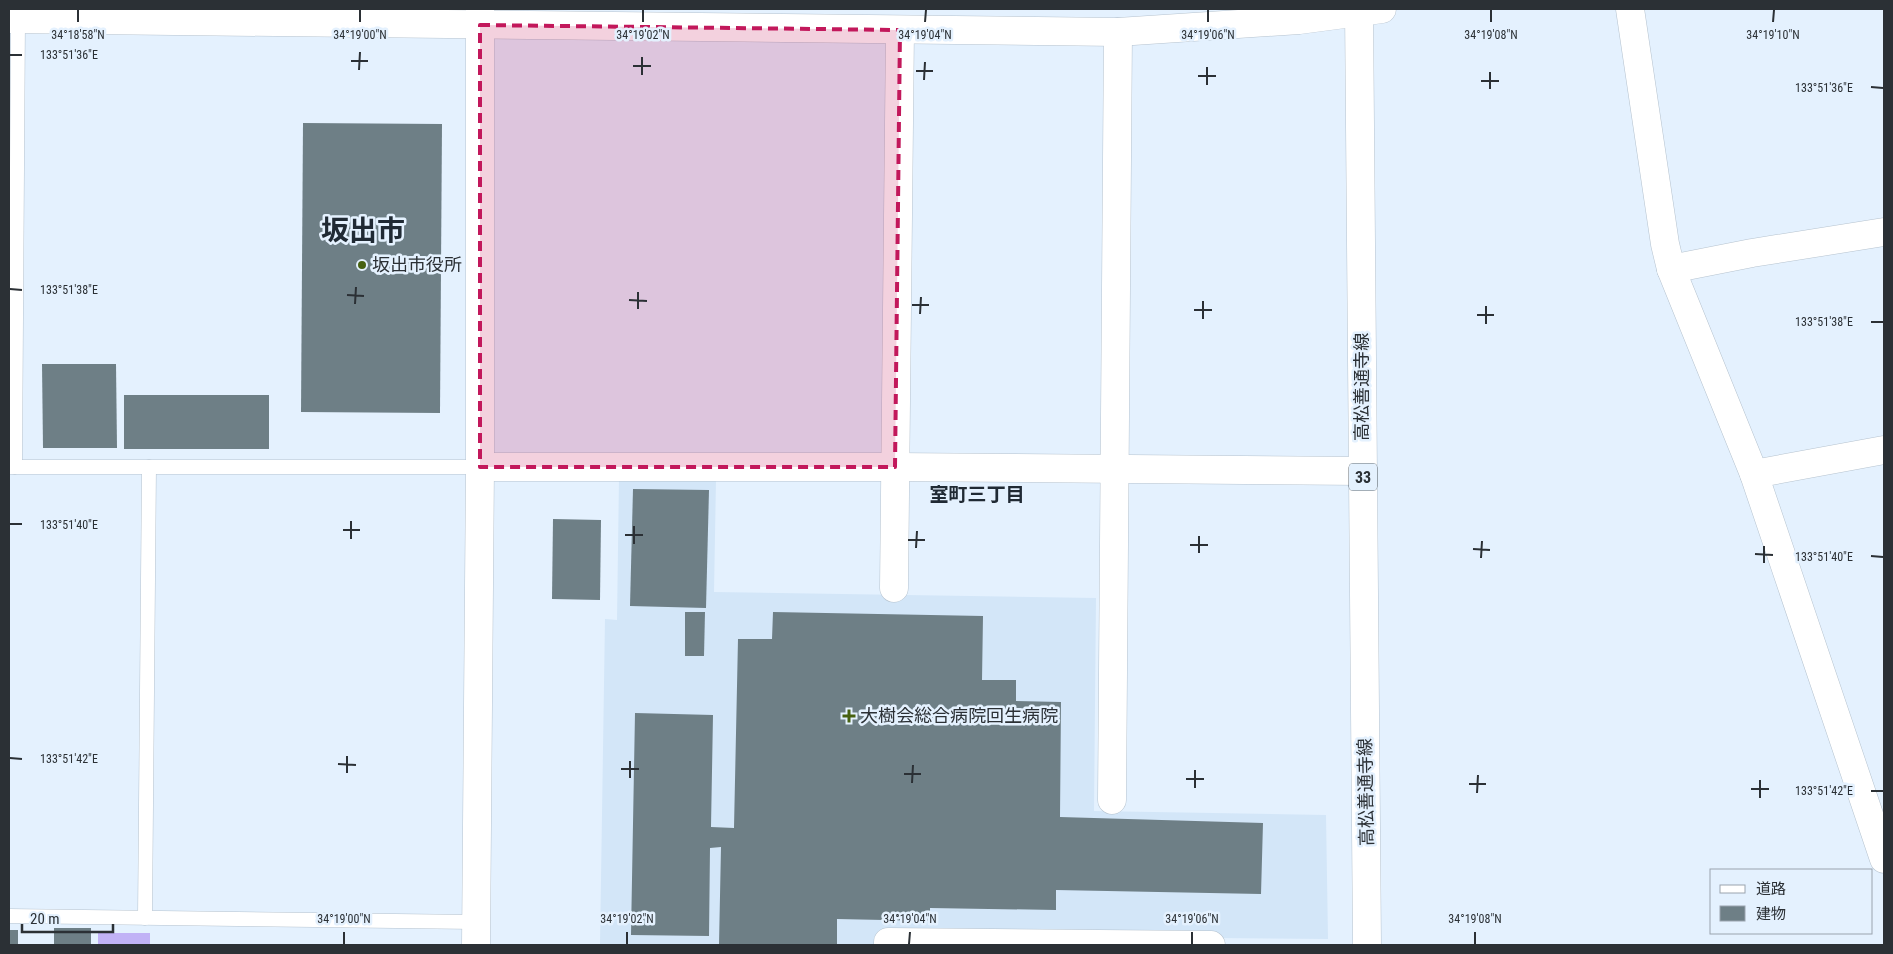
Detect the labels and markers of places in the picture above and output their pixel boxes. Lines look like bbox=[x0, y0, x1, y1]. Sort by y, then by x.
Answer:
place label: 坂出市役所 bbox=[372, 254, 462, 275]
marker: 坂出市役所 bbox=[356, 259, 368, 271]
place label: 大樹会総合病院回生病院 bbox=[860, 705, 1058, 726]
marker: 大樹会総合病院回生病院 bbox=[842, 709, 856, 723]

